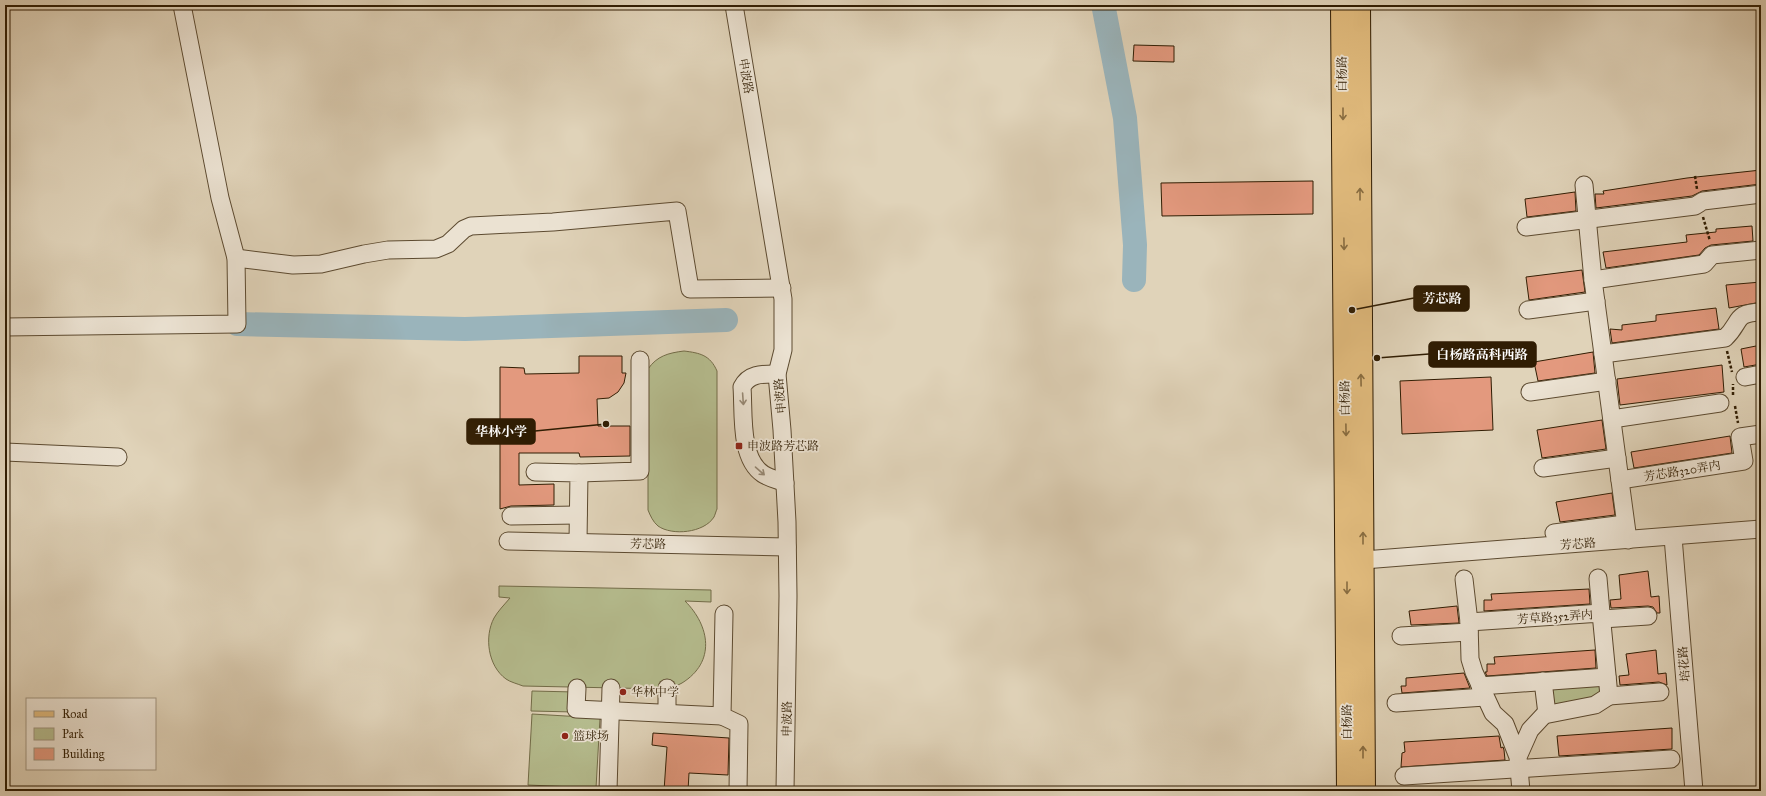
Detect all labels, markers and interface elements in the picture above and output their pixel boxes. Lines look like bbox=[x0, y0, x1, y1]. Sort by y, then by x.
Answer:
street label: 白杨路 bbox=[1335, 56, 1349, 92]
street label: 申波路 bbox=[736, 57, 756, 95]
one-way arrow bbox=[1339, 107, 1347, 120]
one-way arrow bbox=[1356, 188, 1364, 201]
one-way arrow bbox=[1340, 237, 1348, 250]
callout: 芳芯路 bbox=[1414, 286, 1469, 311]
text: 芳芯路 bbox=[1422, 291, 1462, 307]
callout: 白杨路高科西路 bbox=[1429, 342, 1536, 367]
text: 白杨路高科西路 bbox=[1436, 347, 1528, 363]
one-way arrow bbox=[1357, 374, 1365, 387]
street label: 申波路 bbox=[771, 377, 789, 415]
street label: 白杨路 bbox=[1338, 380, 1352, 416]
one-way arrow bbox=[739, 392, 746, 405]
callout: 华林小学 bbox=[467, 419, 535, 444]
one-way arrow bbox=[1342, 423, 1350, 436]
text: 华林小学 bbox=[475, 424, 527, 440]
place label: 申波路芳芯路 bbox=[747, 439, 819, 453]
marker: 申波路芳芯路 bbox=[734, 441, 744, 451]
street label: 芳芯路320弄内 bbox=[1643, 458, 1721, 484]
one-way arrow bbox=[754, 466, 765, 475]
one-way arrow bbox=[1359, 532, 1367, 545]
street label: 芳芯路 bbox=[1560, 536, 1596, 552]
street label: 芳芯路 bbox=[630, 537, 666, 551]
one-way arrow bbox=[1343, 581, 1351, 594]
street label: 芳草路352弄内 bbox=[1516, 607, 1594, 627]
street label: 培花路 bbox=[1675, 645, 1693, 683]
place label: 华林中学 bbox=[631, 685, 679, 699]
marker: 华林中学 bbox=[618, 687, 628, 697]
legend bbox=[26, 698, 156, 770]
street label: 申波路 bbox=[780, 701, 794, 737]
street label: 白杨路 bbox=[1340, 704, 1354, 740]
text: Road bbox=[62, 707, 88, 721]
text: Park bbox=[62, 727, 84, 741]
place label: 篮球场 bbox=[573, 729, 609, 743]
marker: 篮球场 bbox=[560, 731, 570, 741]
one-way arrow bbox=[1360, 746, 1367, 759]
text: Building bbox=[62, 747, 105, 762]

